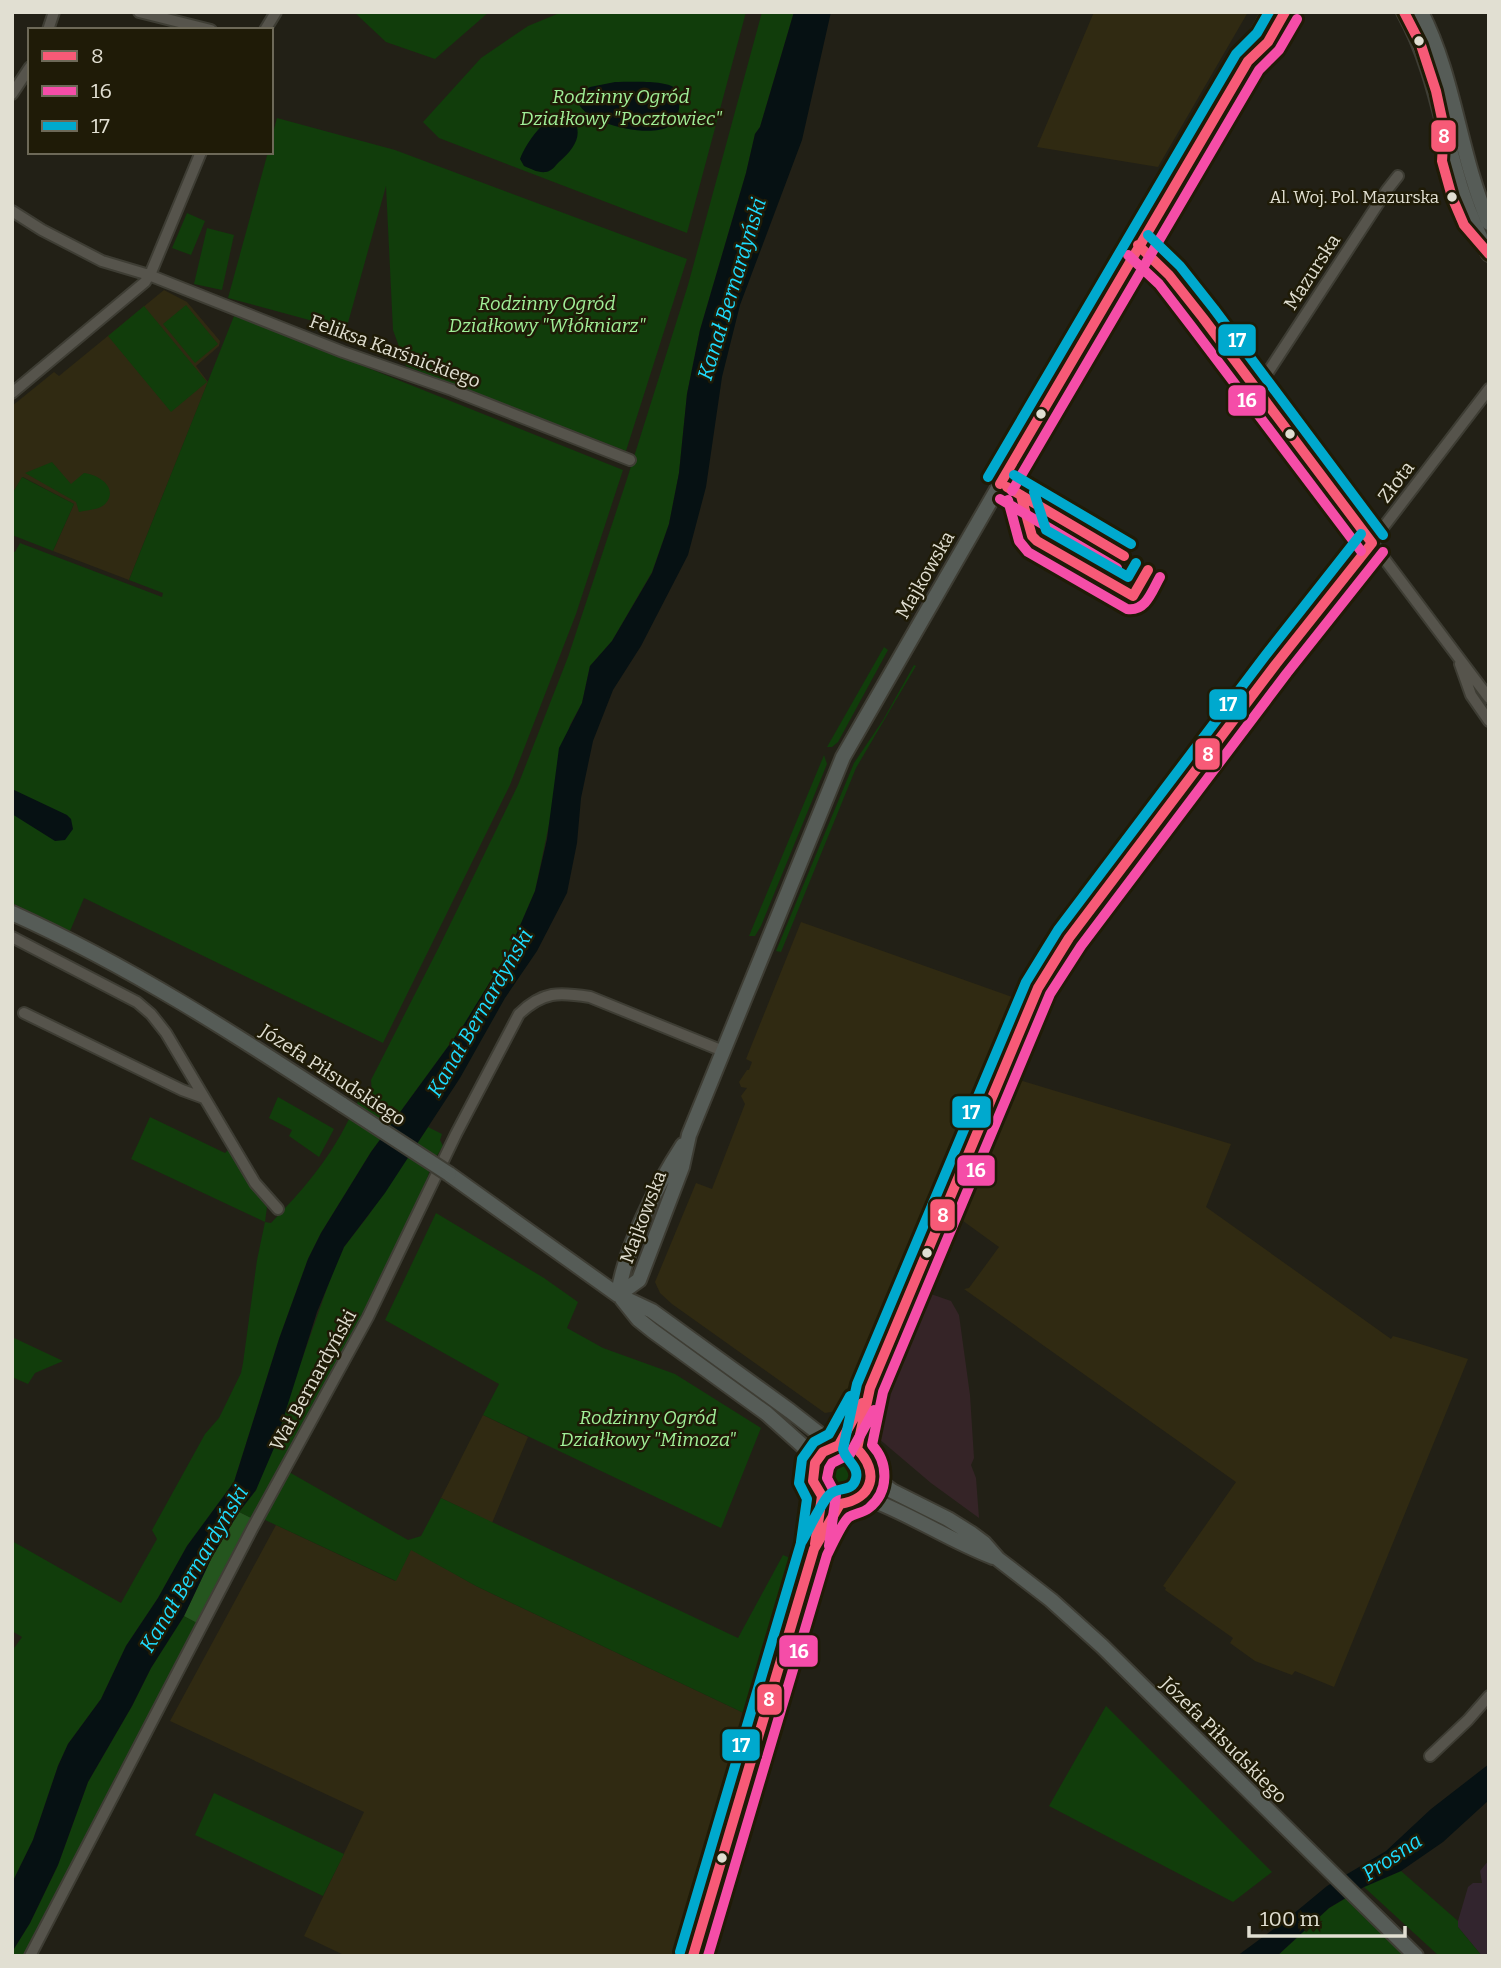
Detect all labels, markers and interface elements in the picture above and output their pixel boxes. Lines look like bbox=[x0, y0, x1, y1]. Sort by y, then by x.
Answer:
legend bbox=[28, 28, 273, 154]
unlabelled marker bbox=[1412, 34, 1426, 48]
text: 8 bbox=[91, 43, 104, 69]
text: 16 bbox=[91, 78, 112, 104]
park label: Rodzinny Ogród Działkowy "Pocztowiec" bbox=[520, 85, 723, 130]
text: 17 bbox=[91, 113, 110, 139]
line badge: 8 bbox=[1430, 119, 1457, 153]
text: 8 bbox=[1438, 125, 1450, 148]
place label: Al. Woj. Pol. Mazurska bbox=[1270, 187, 1439, 208]
marker: Al. Woj. Pol. Mazurska bbox=[1445, 190, 1459, 204]
water label: Kanał Bernardyński bbox=[692, 195, 772, 383]
street label: Mazurska bbox=[1279, 229, 1345, 314]
park label: Rodzinny Ogród Działkowy "Włókniarz" bbox=[448, 292, 646, 337]
street label: Feliksa Karśnickiego bbox=[306, 309, 484, 393]
line badge: 17 bbox=[1217, 323, 1257, 357]
text: 17 bbox=[1228, 329, 1246, 352]
line badge: 16 bbox=[1227, 384, 1267, 417]
text: 16 bbox=[1237, 389, 1257, 412]
unlabelled marker bbox=[1034, 407, 1048, 421]
unlabelled marker bbox=[1283, 427, 1297, 441]
street label: Złota bbox=[1373, 456, 1419, 507]
street label: Majkowska bbox=[891, 527, 960, 623]
line badge: 17 bbox=[1208, 688, 1248, 721]
text: 17 bbox=[1219, 693, 1237, 716]
line badge: 8 bbox=[1194, 737, 1221, 771]
text: 8 bbox=[1202, 743, 1214, 766]
water label: Kanał Bernardyński bbox=[421, 925, 539, 1101]
street label: Józefa Piłsudskiego bbox=[255, 1019, 410, 1131]
line badge: 17 bbox=[951, 1095, 992, 1129]
text: 17 bbox=[962, 1101, 980, 1124]
line badge: 16 bbox=[956, 1154, 996, 1187]
text: 16 bbox=[966, 1159, 986, 1182]
street label: Majkowska bbox=[615, 1167, 671, 1267]
line badge: 8 bbox=[929, 1198, 956, 1232]
text: 8 bbox=[937, 1204, 949, 1227]
unlabelled marker bbox=[920, 1246, 934, 1260]
street label: Wał Bernardyński bbox=[265, 1305, 361, 1454]
park label: Rodzinny Ogród Działkowy "Mimoza" bbox=[560, 1406, 737, 1451]
water label: Kanał Bernardyński bbox=[134, 1481, 254, 1657]
line badge: 16 bbox=[778, 1634, 819, 1668]
text: 16 bbox=[789, 1640, 809, 1663]
street label: Józefa Piłsudskiego bbox=[1155, 1671, 1292, 1808]
line badge: 8 bbox=[756, 1683, 783, 1716]
text: 8 bbox=[763, 1688, 775, 1711]
line badge: 17 bbox=[721, 1728, 761, 1762]
text: 17 bbox=[732, 1734, 750, 1757]
water label: Prosna bbox=[1357, 1828, 1427, 1886]
unlabelled marker bbox=[715, 1851, 729, 1865]
scale bar bbox=[1249, 1895, 1405, 1939]
text: 100 m bbox=[1260, 1906, 1320, 1932]

